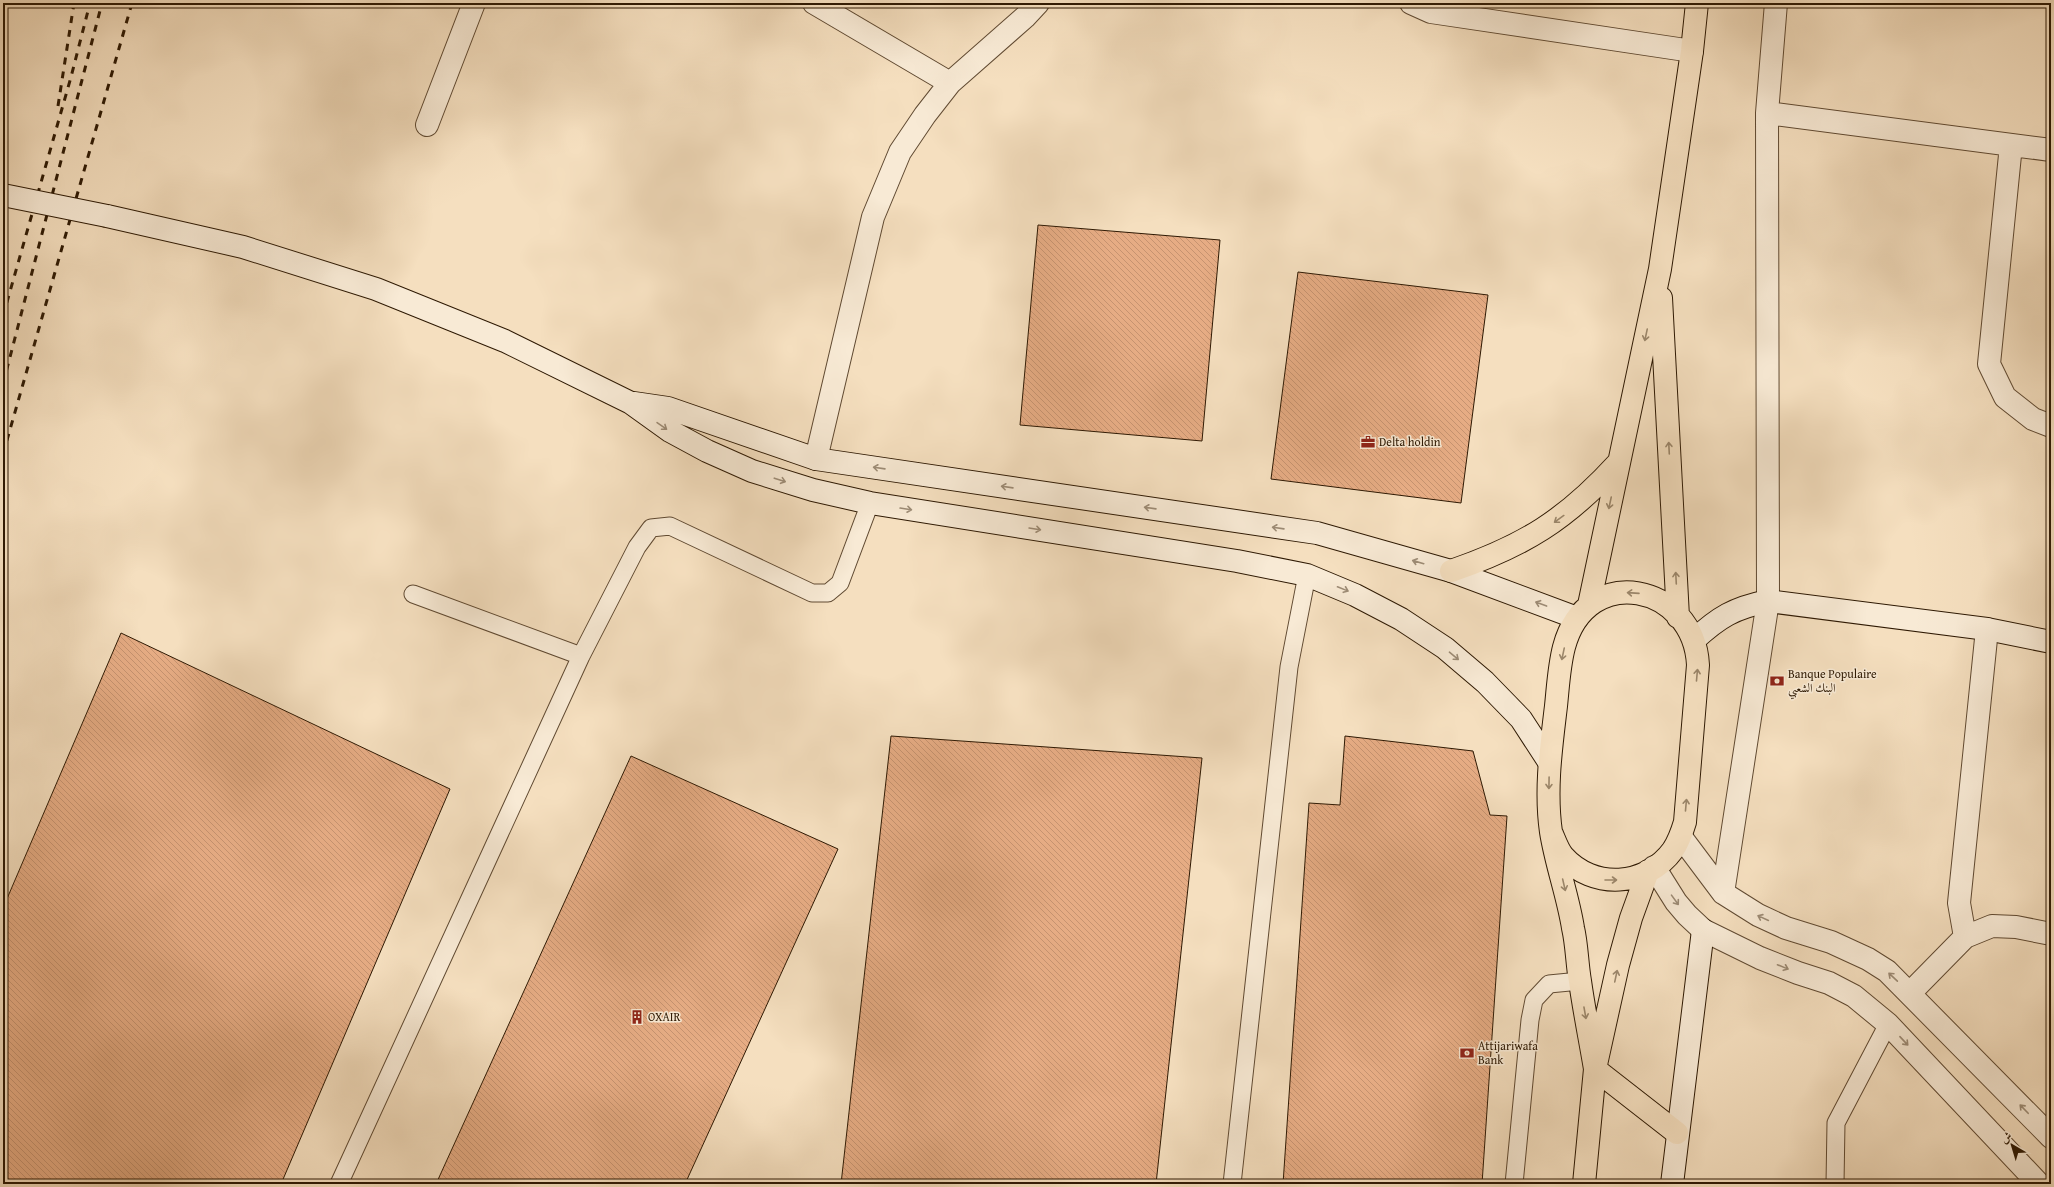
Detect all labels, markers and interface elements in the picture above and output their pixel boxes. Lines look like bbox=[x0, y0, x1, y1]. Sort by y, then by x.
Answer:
one-way arrow bbox=[1641, 328, 1649, 341]
one-way arrow bbox=[657, 422, 668, 430]
place label: Delta holdin bbox=[1379, 433, 1441, 450]
office icon: Delta holdin bbox=[1360, 434, 1376, 450]
one-way arrow bbox=[1666, 442, 1673, 455]
one-way arrow bbox=[873, 464, 886, 472]
one-way arrow bbox=[773, 477, 786, 484]
one-way arrow bbox=[1001, 483, 1014, 491]
one-way arrow bbox=[1605, 496, 1613, 509]
one-way arrow bbox=[1144, 504, 1157, 512]
one-way arrow bbox=[900, 505, 913, 513]
one-way arrow bbox=[1554, 514, 1565, 523]
one-way arrow bbox=[1272, 524, 1285, 532]
one-way arrow bbox=[1028, 525, 1041, 533]
one-way arrow bbox=[1412, 558, 1425, 565]
one-way arrow bbox=[1673, 572, 1680, 585]
one-way arrow bbox=[1336, 586, 1348, 594]
one-way arrow bbox=[1627, 590, 1640, 597]
one-way arrow bbox=[1535, 600, 1547, 608]
one-way arrow bbox=[1558, 647, 1566, 660]
one-way arrow bbox=[1449, 651, 1459, 660]
place label: Banque Populaire البنك الشعبي bbox=[1788, 665, 1877, 700]
one-way arrow bbox=[1693, 669, 1701, 682]
bank icon: Banque Populaire البنك الشعبي bbox=[1769, 673, 1785, 689]
one-way arrow bbox=[1545, 776, 1553, 789]
one-way arrow bbox=[1683, 799, 1690, 812]
one-way arrow bbox=[1604, 876, 1617, 884]
one-way arrow bbox=[1561, 878, 1569, 891]
one-way arrow bbox=[1671, 894, 1679, 905]
one-way arrow bbox=[1757, 914, 1769, 921]
one-way arrow bbox=[1777, 964, 1789, 971]
one-way arrow bbox=[1612, 970, 1620, 983]
one-way arrow bbox=[1888, 972, 1898, 981]
one-way arrow bbox=[1582, 1006, 1590, 1019]
place label: OXAIR bbox=[648, 1008, 680, 1025]
building icon: OXAIR bbox=[629, 1009, 645, 1025]
one-way arrow bbox=[1899, 1036, 1908, 1046]
place label: Attijariwafa Bank bbox=[1478, 1037, 1538, 1068]
bank icon: Attijariwafa Bank bbox=[1459, 1045, 1475, 1061]
one-way arrow bbox=[2019, 1104, 2029, 1114]
north arrow bbox=[1992, 1125, 2032, 1165]
text: ش bbox=[1997, 1127, 2015, 1147]

